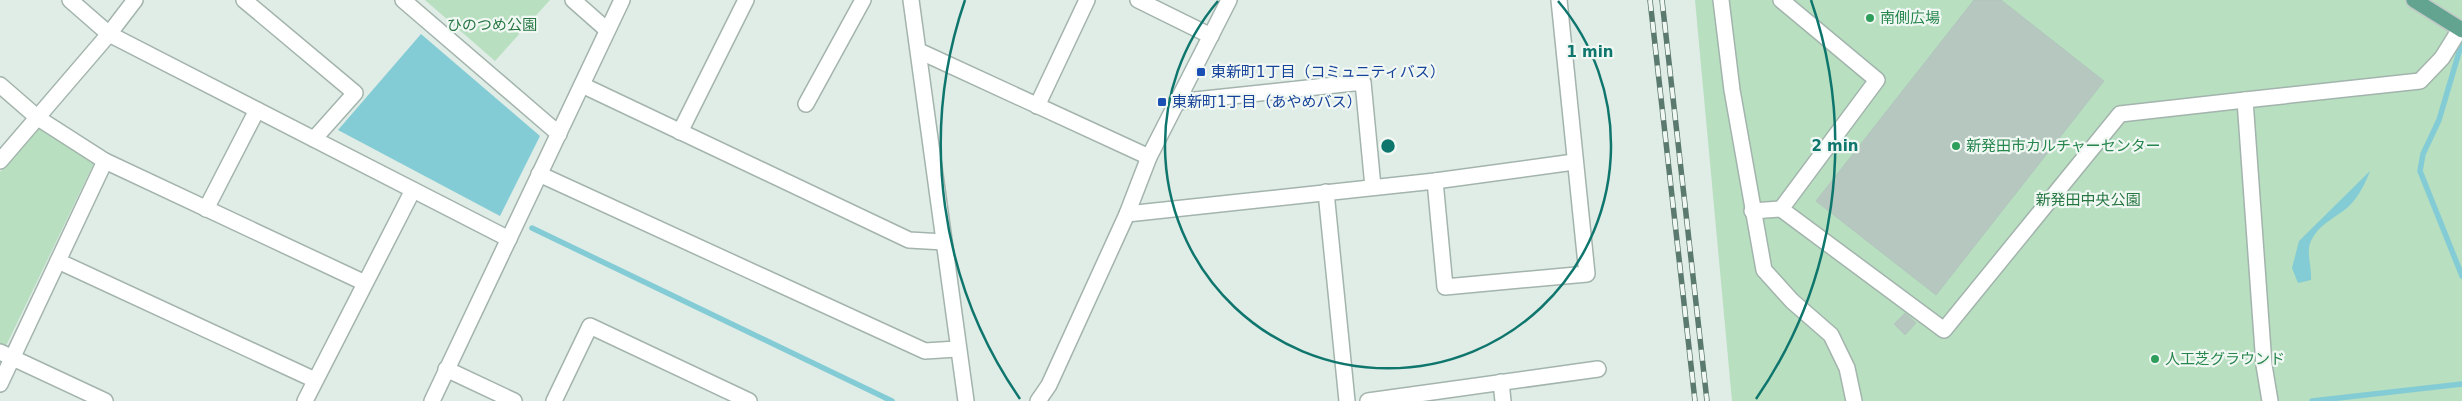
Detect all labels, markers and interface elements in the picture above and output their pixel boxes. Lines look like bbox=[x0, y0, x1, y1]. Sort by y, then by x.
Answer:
place label: 南側広場 bbox=[1880, 9, 1940, 27]
marker: 南側広場 bbox=[1864, 12, 1876, 24]
park label: ひのつめ公園 bbox=[447, 16, 537, 34]
text: 1 min bbox=[1566, 43, 1614, 61]
place label: 東新町1丁目（コミュニティバス） bbox=[1211, 63, 1445, 81]
marker: 東新町1丁目（コミュニティバス） bbox=[1195, 66, 1207, 78]
place label: 東新町1丁目（あやめバス） bbox=[1172, 93, 1362, 111]
marker: 東新町1丁目（あやめバス） bbox=[1156, 96, 1168, 108]
centre of rings bbox=[1379, 137, 1397, 155]
text: 2 min bbox=[1811, 137, 1859, 155]
place label: 新発田市カルチャーセンター bbox=[1966, 137, 2161, 155]
marker: 新発田市カルチャーセンター bbox=[1950, 140, 1962, 152]
park label: 新発田中央公園 bbox=[2035, 191, 2141, 209]
place label: 人工芝グラウンド bbox=[2165, 350, 2285, 368]
marker: 人工芝グラウンド bbox=[2149, 353, 2161, 365]

